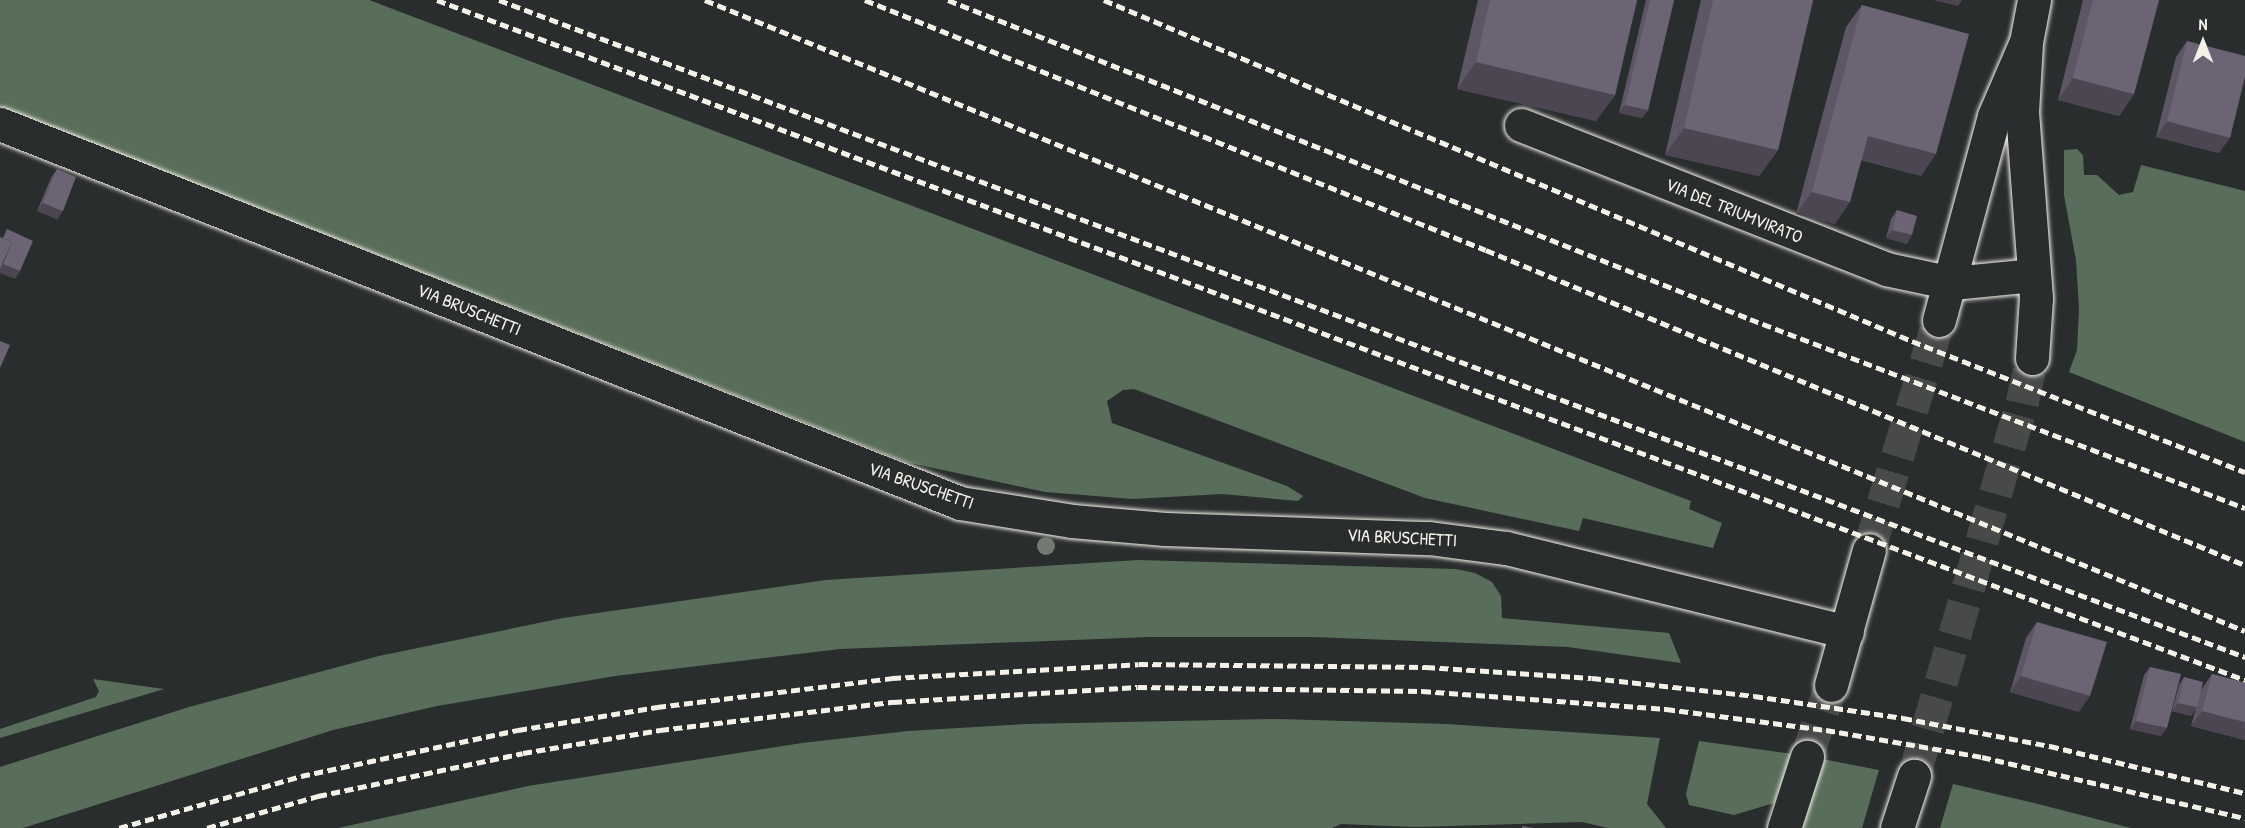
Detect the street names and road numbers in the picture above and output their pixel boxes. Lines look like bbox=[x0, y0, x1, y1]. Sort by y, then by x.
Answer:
street label: VIA DEL TRIUMVIRATO bbox=[1662, 174, 1806, 248]
street label: VIA BRUSCHETTI bbox=[414, 279, 524, 341]
street label: VIA BRUSCHETTI bbox=[865, 458, 977, 514]
street label: VIA BRUSCHETTI bbox=[1346, 524, 1458, 552]

